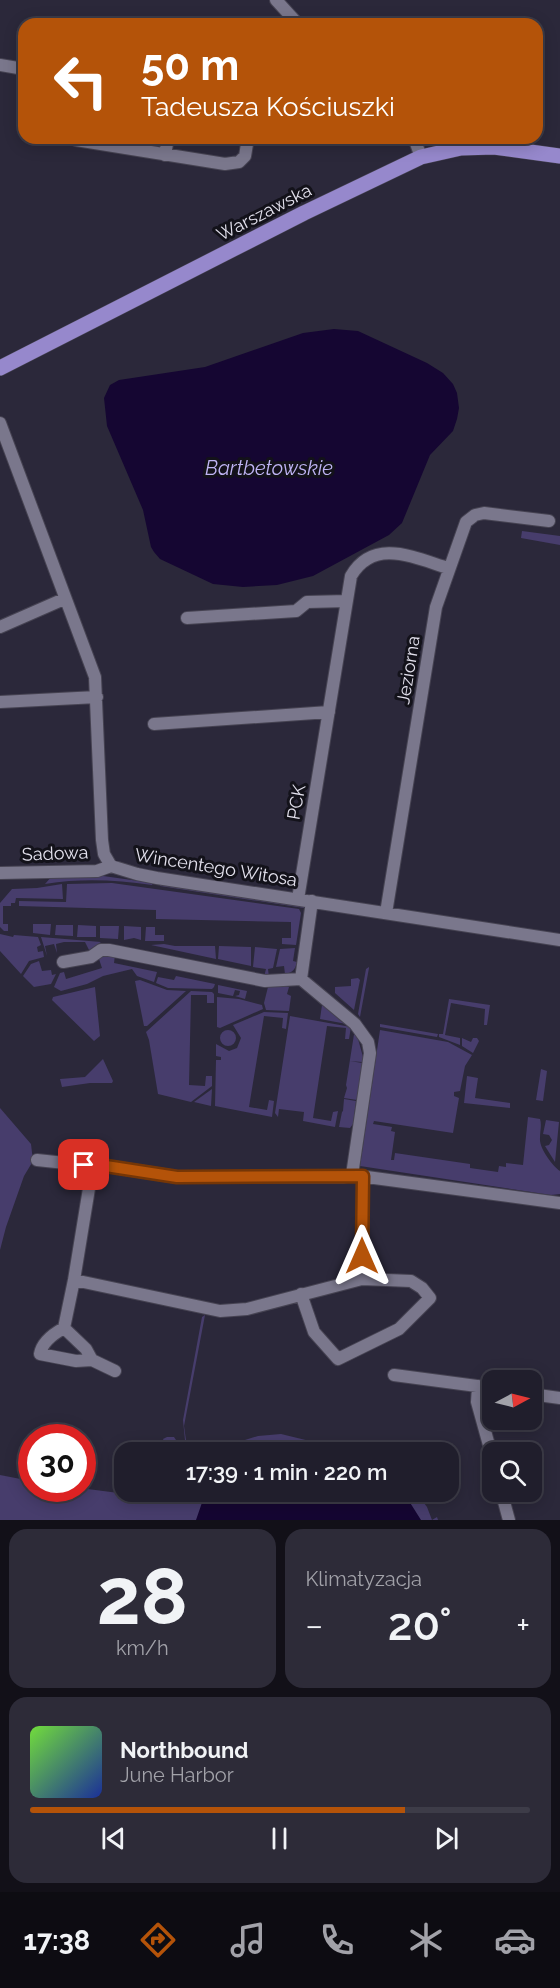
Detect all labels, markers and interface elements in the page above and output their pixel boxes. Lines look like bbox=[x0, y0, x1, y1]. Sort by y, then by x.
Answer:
text: 50 m bbox=[141, 41, 239, 90]
icon: left bbox=[42, 42, 120, 120]
text: Tadeusza Kościuszki bbox=[141, 91, 395, 122]
street label: Warszawska bbox=[213, 179, 315, 245]
water label: Bartbetowskie bbox=[205, 456, 333, 480]
street label: Jeziorna bbox=[392, 634, 424, 706]
street label: PCK bbox=[283, 782, 309, 821]
street label: Sadowa bbox=[21, 841, 89, 865]
street label: Wincentego Witosa bbox=[133, 844, 299, 890]
pin bbox=[58, 1139, 109, 1190]
icon: arrive bbox=[67, 1148, 100, 1181]
position arrow bbox=[330, 1224, 394, 1288]
north arrow bbox=[482, 1370, 542, 1430]
map controls bbox=[482, 1370, 542, 1502]
speed limit sign: 30 bbox=[18, 1424, 96, 1502]
button: search bbox=[482, 1442, 542, 1502]
text: 17:39 · 1 min · 220 m bbox=[186, 1459, 387, 1485]
text: 28 bbox=[97, 1551, 188, 1642]
text: Klimatyzacja bbox=[306, 1567, 422, 1591]
text: 20° bbox=[388, 1598, 452, 1651]
text: − bbox=[306, 1606, 323, 1645]
text: + bbox=[516, 1606, 530, 1645]
text: km/h bbox=[116, 1636, 169, 1660]
text: Northbound bbox=[120, 1737, 249, 1763]
text: June Harbor bbox=[120, 1763, 234, 1787]
icon: previous bbox=[97, 1822, 130, 1855]
icon: pause bbox=[263, 1822, 296, 1855]
icon: next bbox=[430, 1822, 463, 1855]
icon: directions bbox=[137, 1919, 179, 1961]
icon: music bbox=[227, 1919, 269, 1961]
icon: phone bbox=[316, 1919, 358, 1961]
icon: climate bbox=[405, 1919, 447, 1961]
icon: car bbox=[494, 1919, 536, 1961]
text: 17:38 bbox=[24, 1925, 90, 1956]

